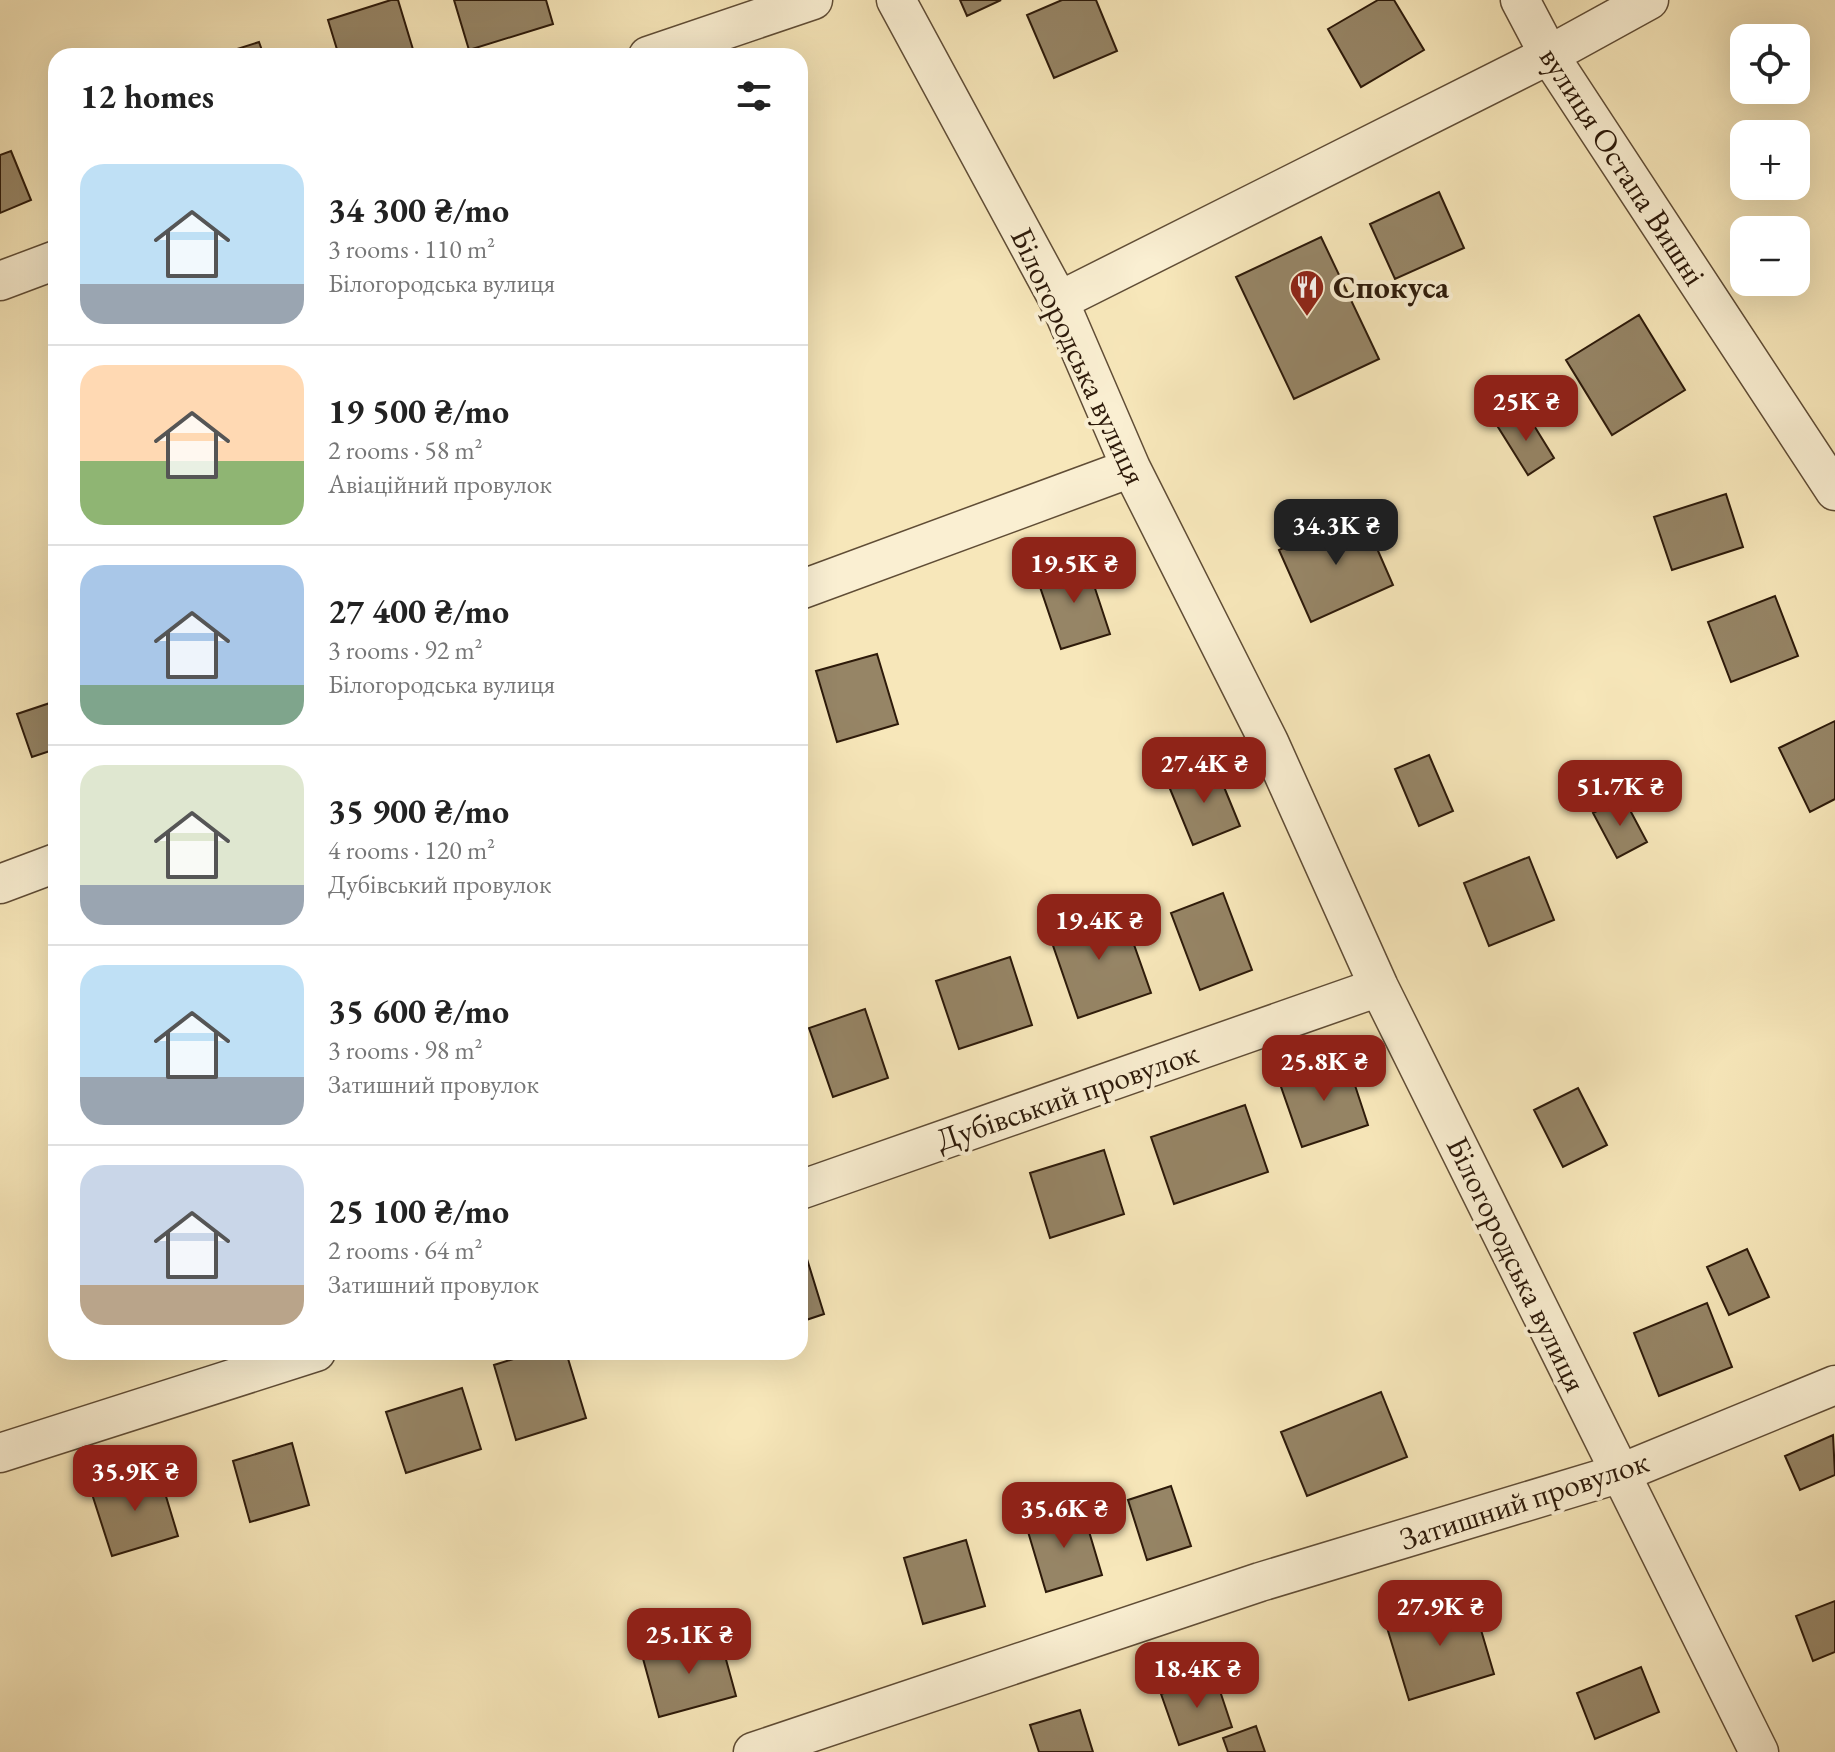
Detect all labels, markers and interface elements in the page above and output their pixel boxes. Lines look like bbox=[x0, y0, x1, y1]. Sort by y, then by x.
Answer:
map controls bbox=[1730, 24, 1810, 296]
button: locate bbox=[1730, 24, 1810, 104]
street label: вулиця Остапа Вишні bbox=[1530, 39, 1716, 294]
text: 12 homes bbox=[80, 74, 214, 118]
icon: filters bbox=[732, 74, 776, 118]
button: + bbox=[1730, 120, 1810, 200]
text: 34 300 ₴/mo bbox=[328, 188, 509, 232]
icon: home bbox=[144, 196, 240, 292]
button: − bbox=[1730, 216, 1810, 296]
street label: Білогородська вулиця bbox=[1001, 220, 1157, 492]
text: 3 rooms · 110 m² bbox=[328, 232, 495, 266]
text: Білогородська вулиця bbox=[328, 266, 555, 300]
place label: Спокуса bbox=[1333, 266, 1450, 308]
restaurant icon: Спокуса bbox=[1288, 268, 1326, 318]
pin: 25K ₴ bbox=[1470, 375, 1582, 443]
text: 25K ₴ bbox=[1492, 384, 1560, 418]
text: 19 500 ₴/mo bbox=[328, 389, 509, 433]
icon: home bbox=[144, 397, 240, 493]
text: 2 rooms · 58 m² bbox=[328, 433, 483, 467]
text: Авіаційний провулок bbox=[328, 467, 552, 501]
pin: 34.3K ₴ bbox=[1262, 499, 1410, 567]
text: 34.3K ₴ bbox=[1292, 508, 1380, 542]
pin: 19.5K ₴ bbox=[1000, 537, 1148, 605]
text: 19.5K ₴ bbox=[1030, 546, 1118, 580]
text: 27 400 ₴/mo bbox=[328, 589, 509, 633]
icon: home bbox=[144, 597, 240, 693]
text: 3 rooms · 92 m² bbox=[328, 633, 483, 667]
text: Білогородська вулиця bbox=[328, 667, 555, 701]
pin: 27.4K ₴ bbox=[1130, 737, 1278, 805]
text: 27.4K ₴ bbox=[1160, 746, 1248, 780]
pin: 51.7K ₴ bbox=[1546, 760, 1694, 828]
text: 51.7K ₴ bbox=[1576, 769, 1664, 803]
text: 35 900 ₴/mo bbox=[328, 789, 509, 833]
icon: home bbox=[144, 797, 240, 893]
text: 4 rooms · 120 m² bbox=[328, 833, 495, 867]
text: Дубівський провулок bbox=[328, 867, 551, 901]
pin: 19.4K ₴ bbox=[1025, 894, 1173, 962]
text: 19.4K ₴ bbox=[1055, 903, 1143, 937]
text: 35 600 ₴/mo bbox=[328, 989, 509, 1033]
icon: home bbox=[144, 997, 240, 1093]
street label: Дубівський провулок bbox=[930, 1031, 1204, 1161]
text: 3 rooms · 98 m² bbox=[328, 1033, 483, 1067]
pin: 25.8K ₴ bbox=[1250, 1035, 1398, 1103]
text: 25.8K ₴ bbox=[1280, 1044, 1368, 1078]
text: Затишний провулок bbox=[328, 1067, 539, 1101]
street label: Білогородська вулиця bbox=[1437, 1129, 1597, 1399]
text: 25 100 ₴/mo bbox=[328, 1189, 509, 1233]
icon: home bbox=[144, 1197, 240, 1293]
text: 2 rooms · 64 m² bbox=[328, 1233, 483, 1267]
text: Затишний провулок bbox=[328, 1267, 539, 1301]
street label: Затишний провулок bbox=[1394, 1440, 1654, 1560]
pin: 35.9K ₴ bbox=[61, 1445, 209, 1513]
text: 35.9K ₴ bbox=[91, 1454, 179, 1488]
pin: 35.6K ₴ bbox=[990, 1482, 1138, 1550]
text: 35.6K ₴ bbox=[1020, 1491, 1108, 1525]
pin: 27.9K ₴ bbox=[1366, 1580, 1514, 1648]
text: 27.9K ₴ bbox=[1396, 1589, 1484, 1623]
pin: 25.1K ₴ bbox=[615, 1608, 763, 1676]
text: 25.1K ₴ bbox=[645, 1617, 733, 1651]
pin: 18.4K ₴ bbox=[1123, 1642, 1271, 1710]
text: 18.4K ₴ bbox=[1153, 1651, 1241, 1685]

